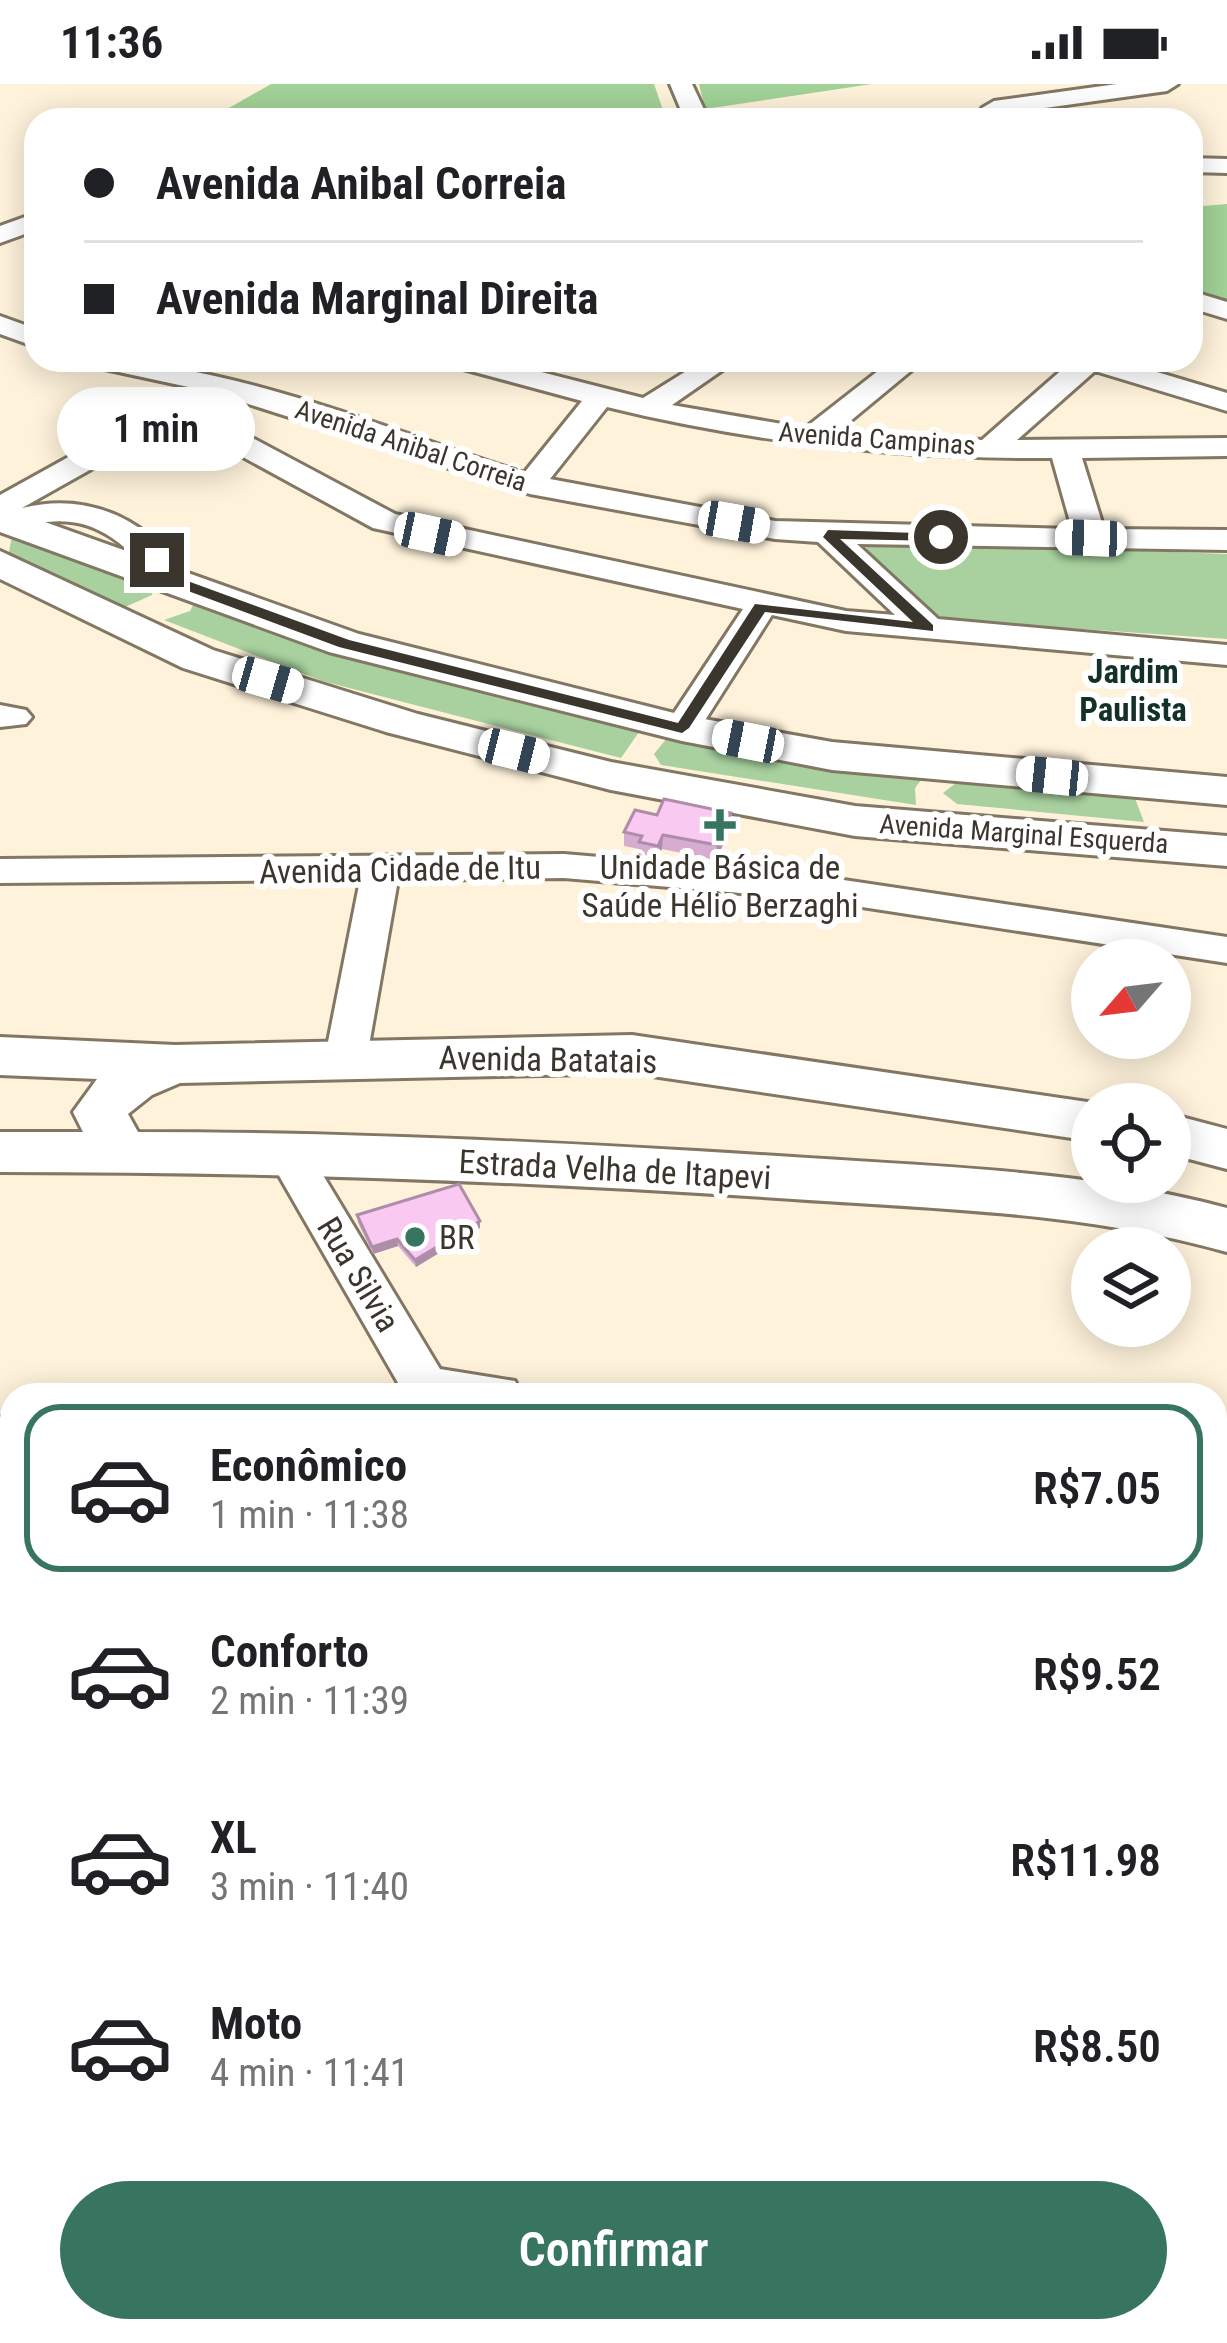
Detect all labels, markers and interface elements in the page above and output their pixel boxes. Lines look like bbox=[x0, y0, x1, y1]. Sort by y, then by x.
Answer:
text: 11:36 bbox=[60, 16, 163, 69]
text: Avenida Anibal Correia bbox=[156, 157, 567, 210]
text: Avenida Marginal Direita bbox=[156, 272, 599, 325]
callout: 1 min bbox=[58, 386, 256, 470]
street label: Avenida Anibal Correia bbox=[291, 394, 531, 498]
text: 1 min bbox=[113, 406, 199, 452]
street label: Avenida Campinas bbox=[778, 416, 976, 462]
car bbox=[695, 498, 773, 546]
car bbox=[391, 509, 469, 559]
route start bbox=[914, 510, 968, 564]
car bbox=[1054, 519, 1128, 557]
route end bbox=[130, 533, 184, 587]
district label: Jardim Paulista bbox=[1079, 652, 1187, 729]
car bbox=[228, 653, 308, 707]
car bbox=[709, 716, 787, 766]
car bbox=[475, 725, 553, 777]
car bbox=[1014, 754, 1090, 798]
street label: Avenida Marginal Esquerda bbox=[879, 808, 1169, 860]
marker: Unidade Básica de Saúde Hélio Berzaghi bbox=[704, 809, 736, 841]
street label: Avenida Cidade de Itu bbox=[259, 848, 541, 891]
place label: Unidade Básica de Saúde Hélio Berzaghi bbox=[581, 848, 859, 925]
north arrow bbox=[1071, 939, 1191, 1059]
map controls bbox=[1071, 939, 1191, 1347]
street label: Avenida Batatais bbox=[438, 1038, 658, 1081]
button: locate bbox=[1071, 1083, 1191, 1203]
street label: Estrada Velha de Itapevi bbox=[458, 1142, 772, 1197]
street label: Rua Silvia bbox=[309, 1210, 408, 1339]
place label: BR bbox=[439, 1218, 475, 1257]
marker: BR bbox=[402, 1224, 428, 1250]
button: layers bbox=[1071, 1227, 1191, 1347]
icon: car bbox=[66, 1434, 174, 1542]
text: Econômico bbox=[210, 1439, 407, 1492]
text: R$7.05 bbox=[1033, 1462, 1161, 1515]
text: 1 min · 11:38 bbox=[210, 1492, 409, 1538]
icon: car bbox=[66, 1620, 174, 1728]
text: Conforto bbox=[210, 1625, 369, 1678]
text: R$9.52 bbox=[1033, 1648, 1161, 1701]
text: 2 min · 11:39 bbox=[210, 1678, 409, 1724]
icon: car bbox=[66, 1806, 174, 1914]
text: XL bbox=[210, 1811, 257, 1864]
text: R$11.98 bbox=[1010, 1834, 1161, 1887]
text: 3 min · 11:40 bbox=[210, 1864, 409, 1910]
icon: car bbox=[66, 1992, 174, 2100]
text: Moto bbox=[210, 1997, 302, 2050]
text: R$8.50 bbox=[1033, 2020, 1161, 2073]
text: 4 min · 11:41 bbox=[210, 2050, 409, 2096]
button: Confirmar bbox=[60, 2181, 1167, 2319]

